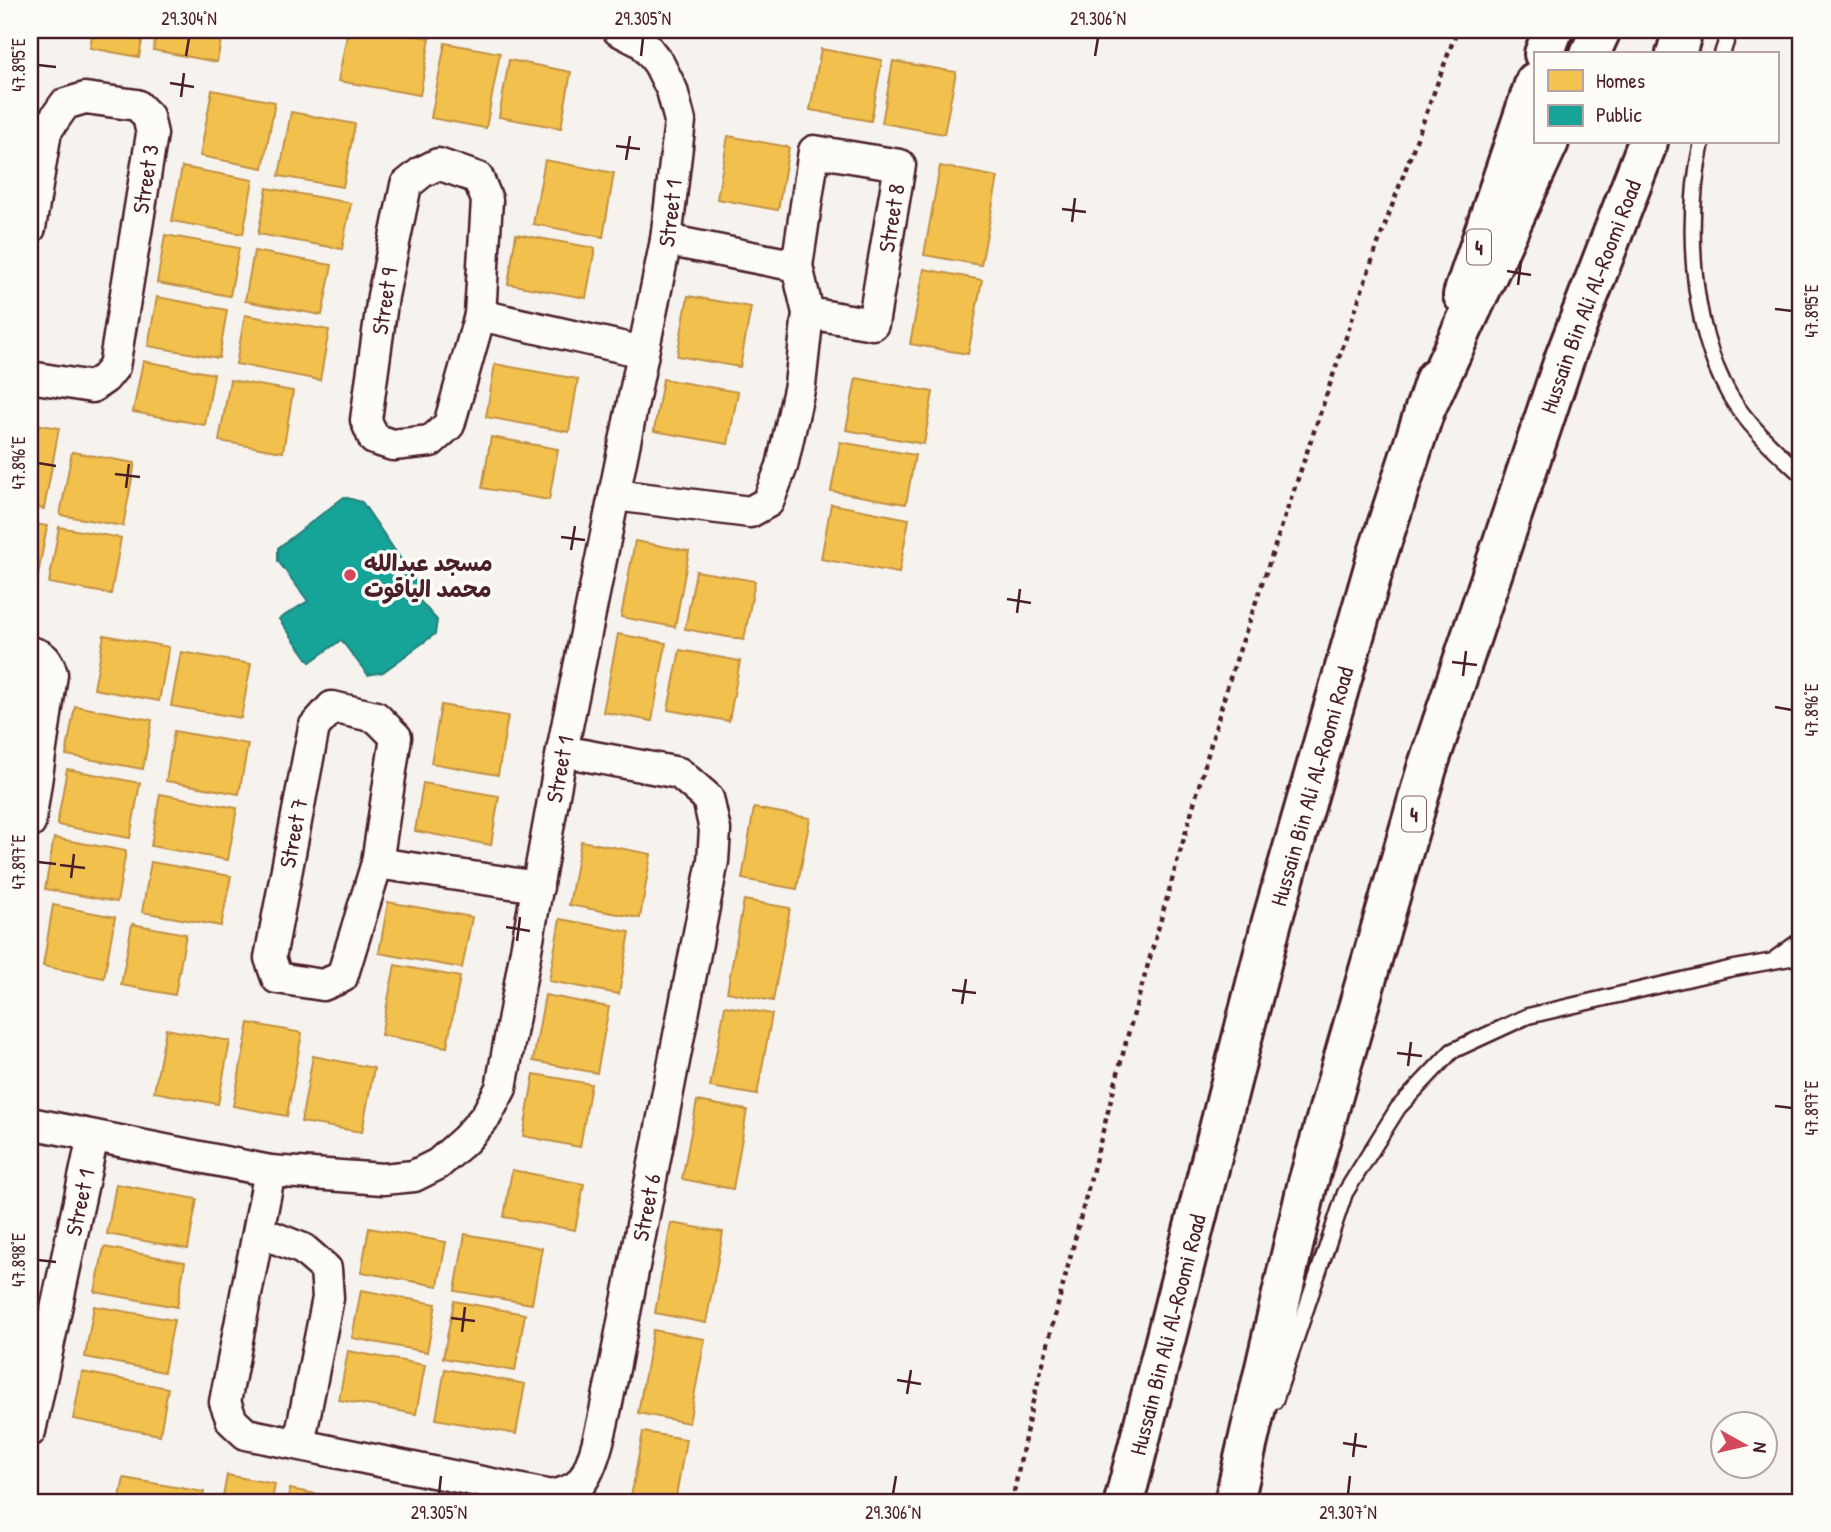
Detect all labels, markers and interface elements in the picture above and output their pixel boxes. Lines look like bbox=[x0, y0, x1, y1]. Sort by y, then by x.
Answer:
text: 29.304°N bbox=[161, 6, 217, 31]
text: 29.305°N bbox=[615, 6, 671, 31]
text: 29.306°N bbox=[1070, 6, 1126, 31]
text: 47.895°E bbox=[6, 38, 31, 92]
legend bbox=[1534, 52, 1778, 144]
text: Homes bbox=[1596, 66, 1645, 95]
text: Public bbox=[1596, 100, 1642, 129]
street label: Street 3 bbox=[124, 142, 166, 216]
street label: Hussain Bin Ali Al-Roomi Road bbox=[1532, 175, 1648, 417]
street label: Street 1 bbox=[650, 178, 689, 249]
street label: Street 8 bbox=[870, 182, 912, 254]
road number: 4 bbox=[1467, 230, 1491, 264]
street label: Street 9 bbox=[363, 265, 405, 337]
text: 47.895°E bbox=[1799, 284, 1824, 338]
text: 47.896°E bbox=[6, 436, 31, 490]
place label: مسجد عبدالله محمد الياقوت bbox=[364, 547, 493, 604]
marker: مسجد عبدالله محمد الياقوت bbox=[342, 567, 358, 583]
street label: Hussain Bin Ali Al-Roomi Road bbox=[1262, 663, 1360, 909]
text: 47.896°E bbox=[1799, 683, 1824, 737]
street label: Street 1 bbox=[538, 733, 580, 805]
street label: Street 7 bbox=[271, 796, 315, 870]
road number: 4 bbox=[1402, 796, 1426, 832]
text: 47.897°E bbox=[6, 834, 31, 889]
text: 47.897°E bbox=[1799, 1080, 1824, 1135]
street label: Street 1 bbox=[57, 1166, 101, 1238]
street label: Street 6 bbox=[624, 1171, 667, 1243]
street label: Hussain Bin Ali Al-Roomi Road bbox=[1121, 1211, 1212, 1458]
text: 47.898°E bbox=[6, 1233, 31, 1287]
north arrow bbox=[1708, 1410, 1778, 1480]
text: N bbox=[1747, 1441, 1774, 1454]
text: 29.305°N bbox=[411, 1500, 467, 1525]
text: 29.306°N bbox=[865, 1500, 921, 1525]
text: 29.307°N bbox=[1319, 1500, 1377, 1525]

